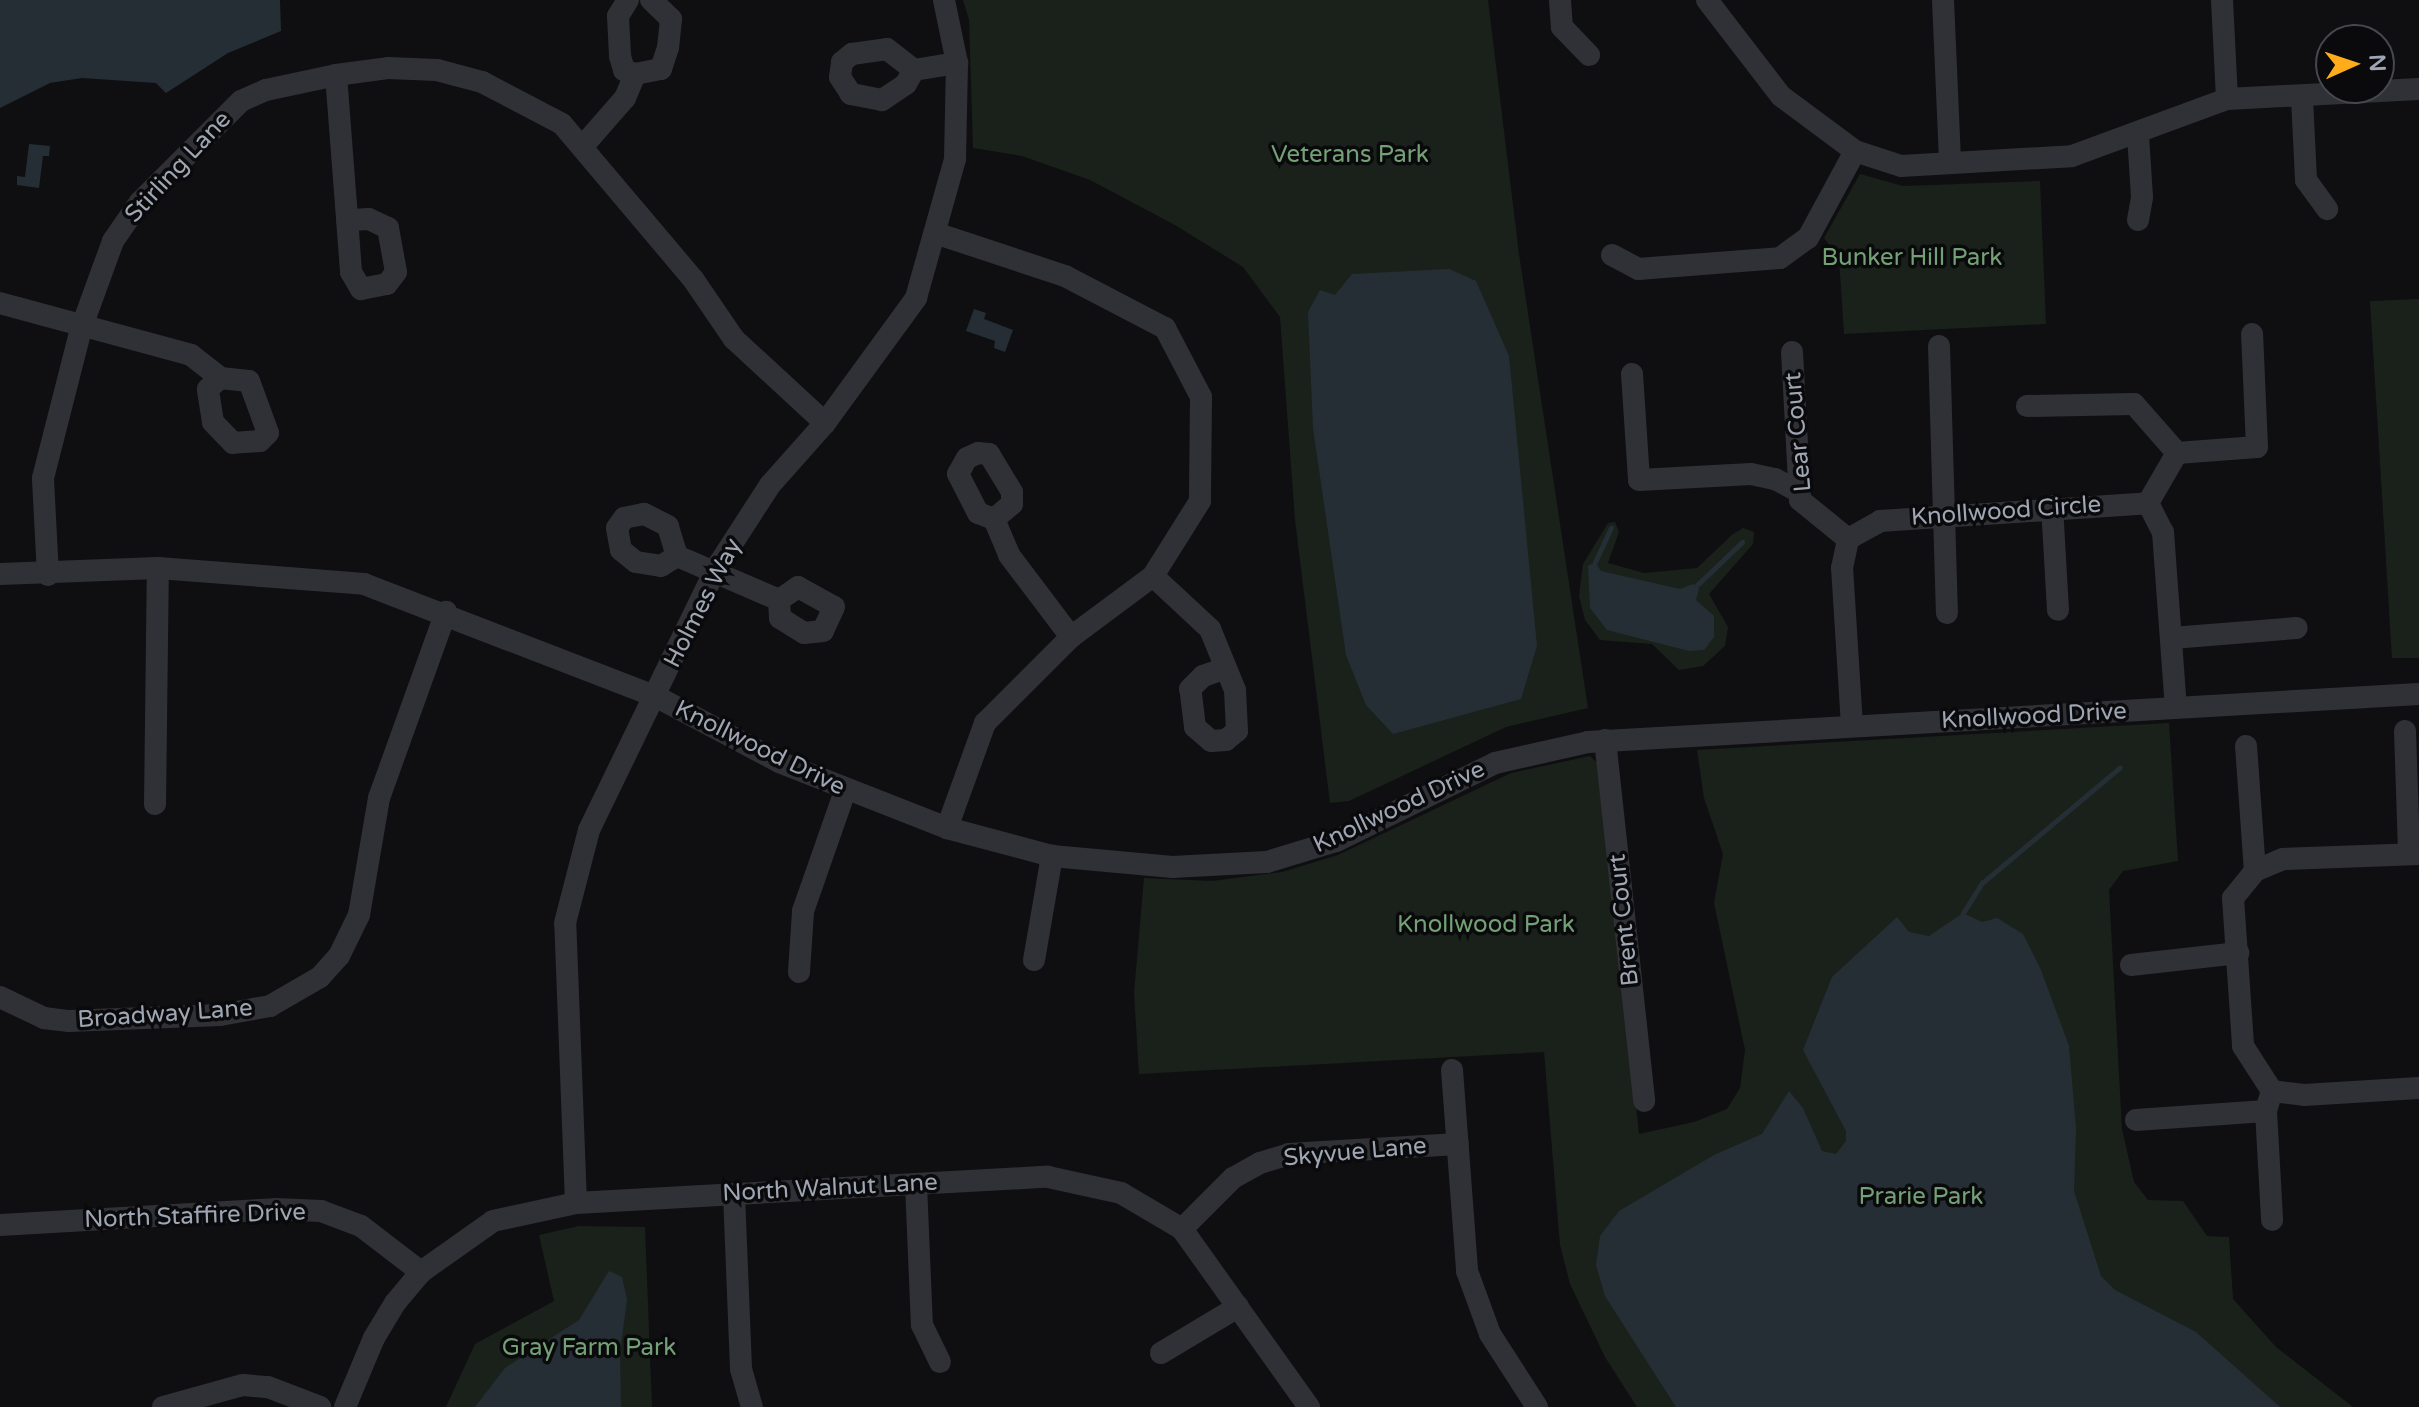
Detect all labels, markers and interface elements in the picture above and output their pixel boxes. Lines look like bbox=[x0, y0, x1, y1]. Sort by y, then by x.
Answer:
north arrow bbox=[2315, 24, 2395, 104]
text: N bbox=[2364, 53, 2390, 72]
street label: Stirling Lane bbox=[119, 105, 237, 229]
park label: Veterans Park bbox=[1271, 141, 1429, 169]
park label: Bunker Hill Park bbox=[1822, 244, 2002, 272]
street label: Lear Court bbox=[1778, 371, 1818, 493]
street label: Knollwood Circle bbox=[1910, 490, 2102, 532]
street label: Holmes Way bbox=[658, 534, 748, 672]
street label: Knollwood Drive bbox=[670, 694, 850, 802]
street label: Knollwood Drive bbox=[1940, 697, 2128, 735]
street label: Knollwood Drive bbox=[1309, 755, 1489, 859]
street label: Brent Court bbox=[1603, 853, 1645, 987]
park label: Knollwood Park bbox=[1397, 911, 1575, 939]
street label: Broadway Lane bbox=[77, 994, 253, 1034]
street label: Skyvue Lane bbox=[1282, 1131, 1428, 1173]
street label: North Walnut Lane bbox=[722, 1168, 938, 1208]
park label: Prarie Park bbox=[1859, 1183, 1983, 1211]
street label: North Staffire Drive bbox=[84, 1198, 306, 1234]
park label: Gray Farm Park bbox=[502, 1334, 676, 1362]

